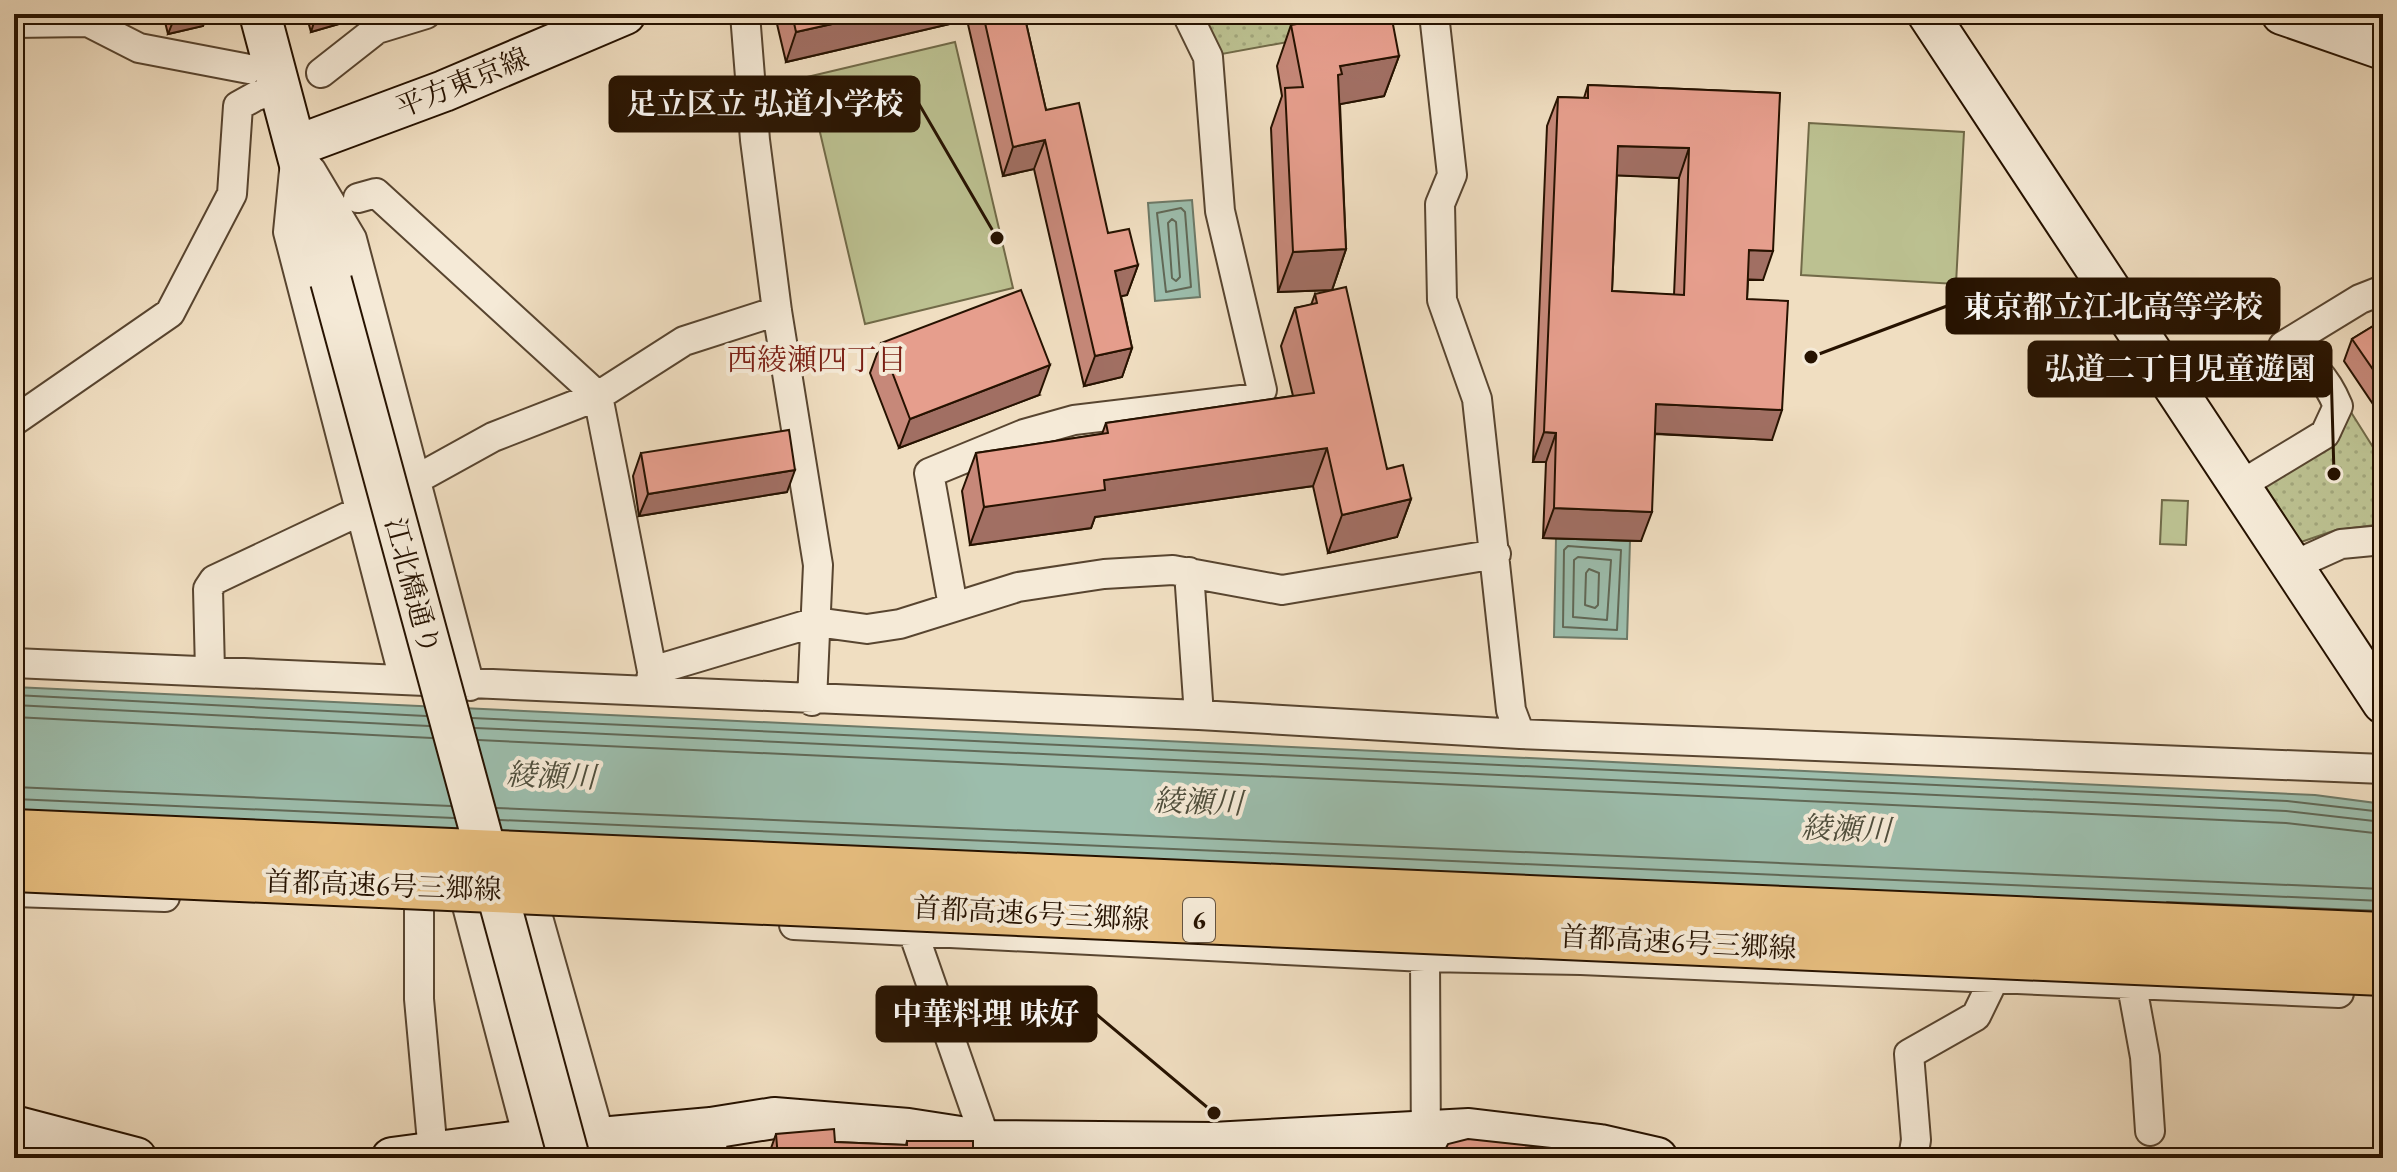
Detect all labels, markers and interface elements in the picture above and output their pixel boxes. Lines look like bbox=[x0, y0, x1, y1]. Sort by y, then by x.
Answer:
street label: 平方東京線 bbox=[390, 39, 534, 125]
callout: 足立区立 弘道小学校 bbox=[610, 77, 919, 131]
text: 足立区立 弘道小学校 bbox=[626, 84, 904, 123]
callout: 東京都立江北高等学校 bbox=[1947, 279, 2279, 333]
text: 東京都立江北高等学校 bbox=[1963, 287, 2263, 326]
district label: 西綾瀬四丁目 bbox=[727, 340, 907, 379]
callout: 弘道二丁目児童遊園 bbox=[2029, 342, 2331, 396]
text: 弘道二丁目児童遊園 bbox=[2045, 349, 2315, 388]
street label: 江北橋通り bbox=[377, 514, 449, 658]
water label: 綾瀬川 bbox=[505, 754, 600, 797]
water label: 綾瀬川 bbox=[1152, 780, 1247, 823]
water label: 綾瀬川 bbox=[1800, 807, 1895, 850]
street label: 首都高速6号三郷線 bbox=[264, 863, 502, 907]
street label: 首都高速6号三郷線 bbox=[911, 889, 1151, 937]
road number: 6 bbox=[1183, 898, 1215, 942]
street label: 首都高速6号三郷線 bbox=[1558, 918, 1798, 966]
callout: 中華料理 味好 bbox=[877, 987, 1096, 1041]
text: 中華料理 味好 bbox=[892, 994, 1080, 1033]

